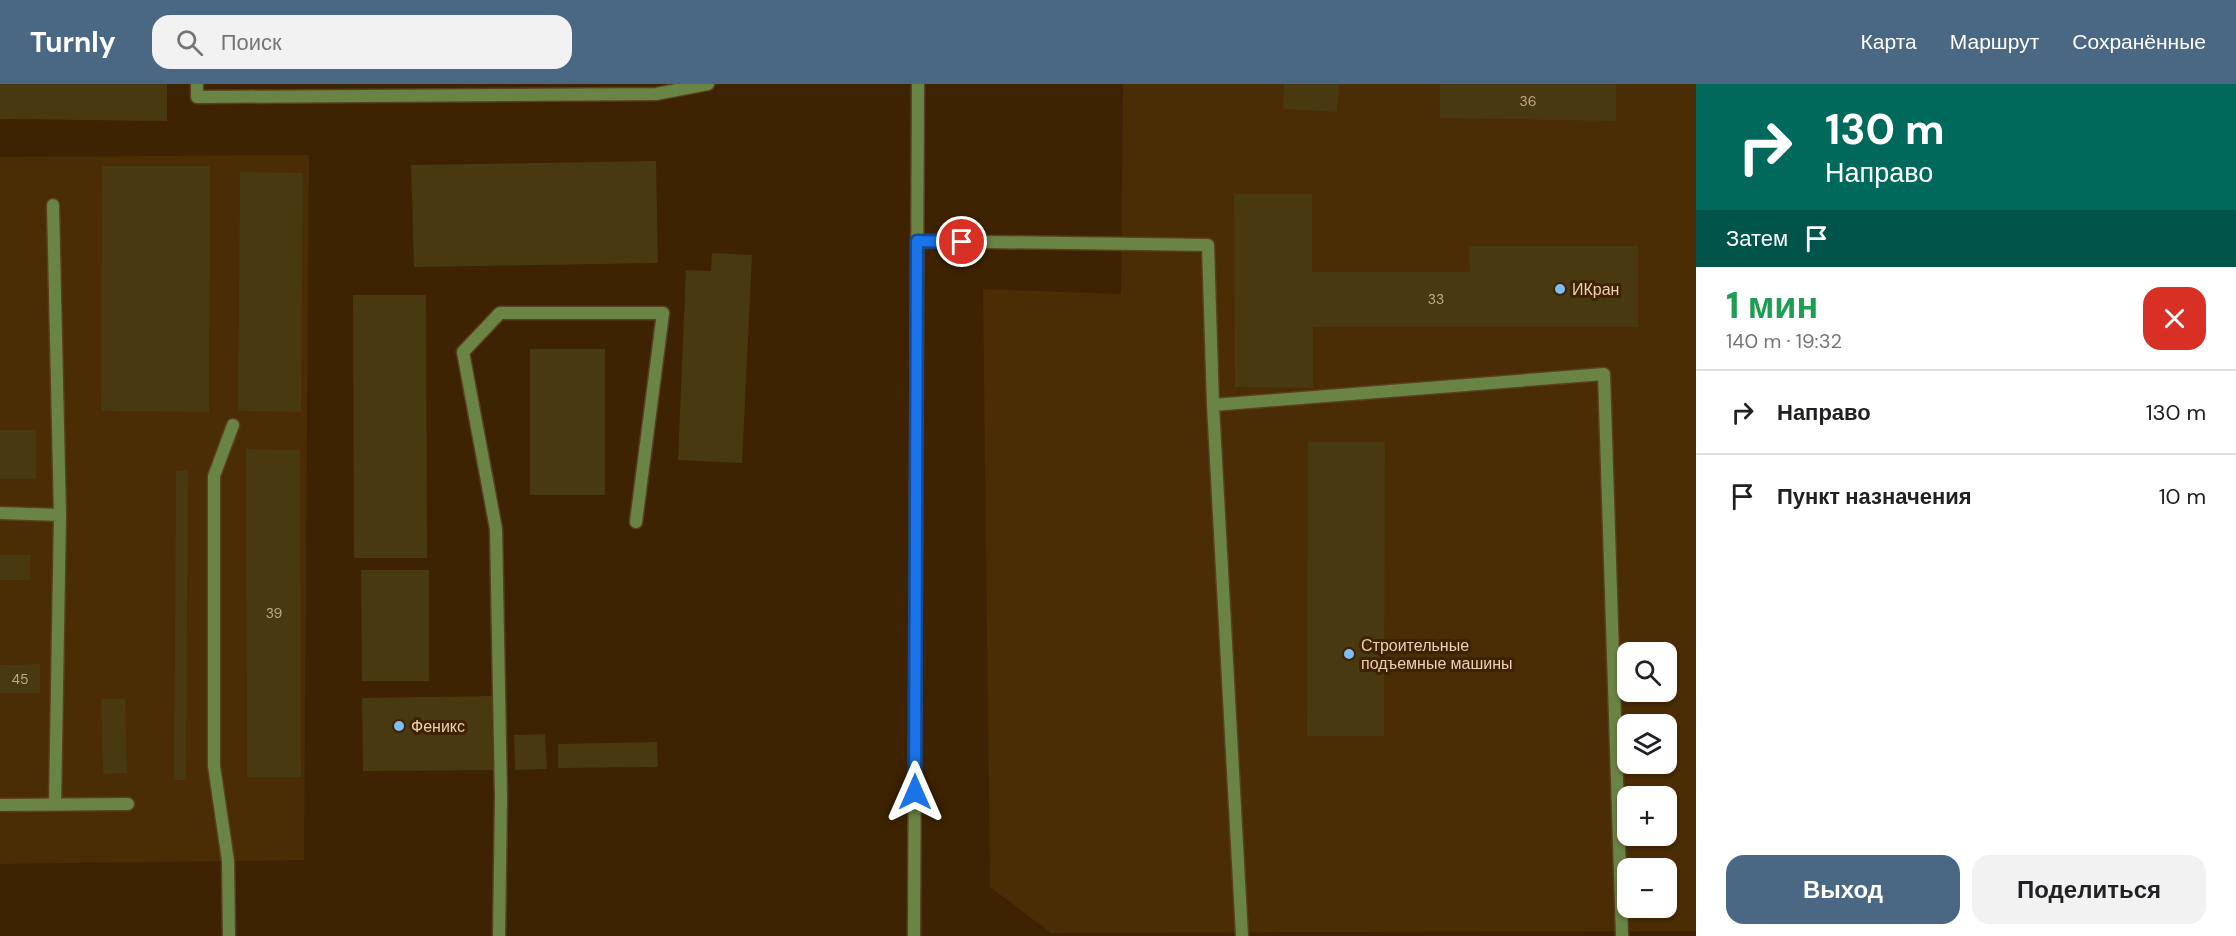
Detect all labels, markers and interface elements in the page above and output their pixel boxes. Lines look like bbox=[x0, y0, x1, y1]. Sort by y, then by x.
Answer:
search box bbox=[152, 15, 572, 69]
text: Turnly bbox=[30, 24, 116, 61]
icon: search bbox=[173, 26, 206, 59]
text: Поиск bbox=[221, 28, 282, 57]
text: Карта bbox=[1861, 28, 1917, 56]
text: Маршрут bbox=[1950, 28, 2039, 56]
text: Сохранённые bbox=[2072, 28, 2206, 56]
house number: 36 bbox=[1519, 92, 1537, 110]
text: 130 m bbox=[1825, 102, 1945, 157]
icon: right bbox=[1726, 108, 1804, 186]
text: Направо bbox=[1825, 155, 1933, 190]
pin bbox=[936, 216, 987, 267]
icon: arrive bbox=[1800, 222, 1833, 255]
text: Затем bbox=[1726, 224, 1788, 253]
icon: arrive bbox=[945, 225, 978, 258]
place label: ИКран bbox=[1572, 279, 1619, 300]
marker: ИКран bbox=[1553, 282, 1567, 296]
text: 1 мин bbox=[1726, 282, 1818, 329]
button: close bbox=[2143, 287, 2206, 350]
house number: 33 bbox=[1428, 290, 1444, 308]
text: 140 m · 19:32 bbox=[1726, 328, 1842, 354]
icon: right bbox=[1726, 396, 1759, 429]
text: Направо bbox=[1777, 398, 1871, 427]
text: 130 m bbox=[2146, 398, 2206, 427]
icon: arrive bbox=[1726, 480, 1759, 513]
text: Пункт назначения bbox=[1777, 482, 1972, 511]
text: 10 m bbox=[2159, 482, 2206, 511]
house number: 39 bbox=[266, 604, 283, 622]
place label: Строительные подъемные машины bbox=[1361, 635, 1513, 674]
map controls bbox=[1617, 642, 1677, 918]
button: search bbox=[1617, 642, 1677, 702]
marker: Строительные подъемные машины bbox=[1342, 647, 1356, 661]
house number: 45 bbox=[11, 670, 29, 688]
button: layers bbox=[1617, 714, 1677, 774]
place label: Феникс bbox=[411, 716, 465, 737]
marker: Феникс bbox=[392, 719, 406, 733]
position arrow bbox=[883, 760, 947, 824]
button: + bbox=[1617, 786, 1677, 846]
button: Выход bbox=[1726, 855, 1960, 924]
button: Поделиться bbox=[1972, 855, 2206, 924]
button: − bbox=[1617, 858, 1677, 918]

